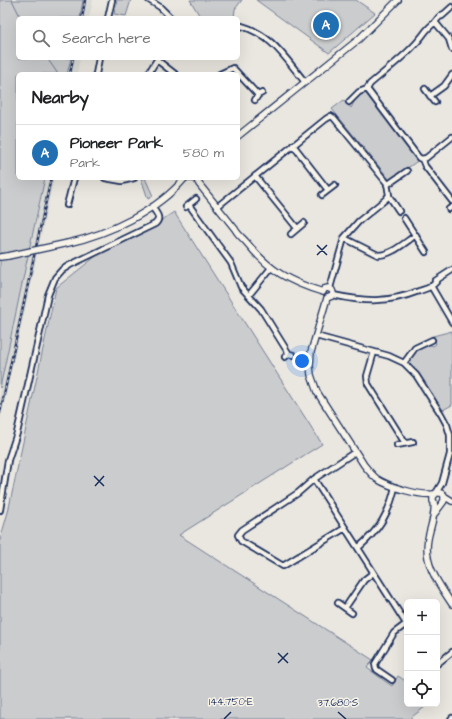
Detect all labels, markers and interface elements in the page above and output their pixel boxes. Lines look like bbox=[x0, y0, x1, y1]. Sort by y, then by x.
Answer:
pin: A bbox=[313, 10, 339, 40]
search box bbox=[16, 16, 240, 60]
icon: search bbox=[30, 27, 52, 49]
text: Search here bbox=[62, 28, 151, 49]
text: Nearby bbox=[32, 86, 89, 110]
text: Pioneer Park bbox=[70, 133, 163, 154]
text: A bbox=[41, 144, 49, 162]
text: 580 m bbox=[183, 144, 224, 162]
text: Park bbox=[70, 154, 100, 172]
your location bbox=[292, 351, 312, 371]
map controls bbox=[404, 599, 440, 707]
button: + bbox=[404, 599, 440, 635]
button: − bbox=[404, 635, 440, 671]
button: locate bbox=[404, 671, 440, 707]
text: 144.750°E bbox=[209, 695, 253, 709]
text: 37.680°S bbox=[318, 696, 359, 710]

